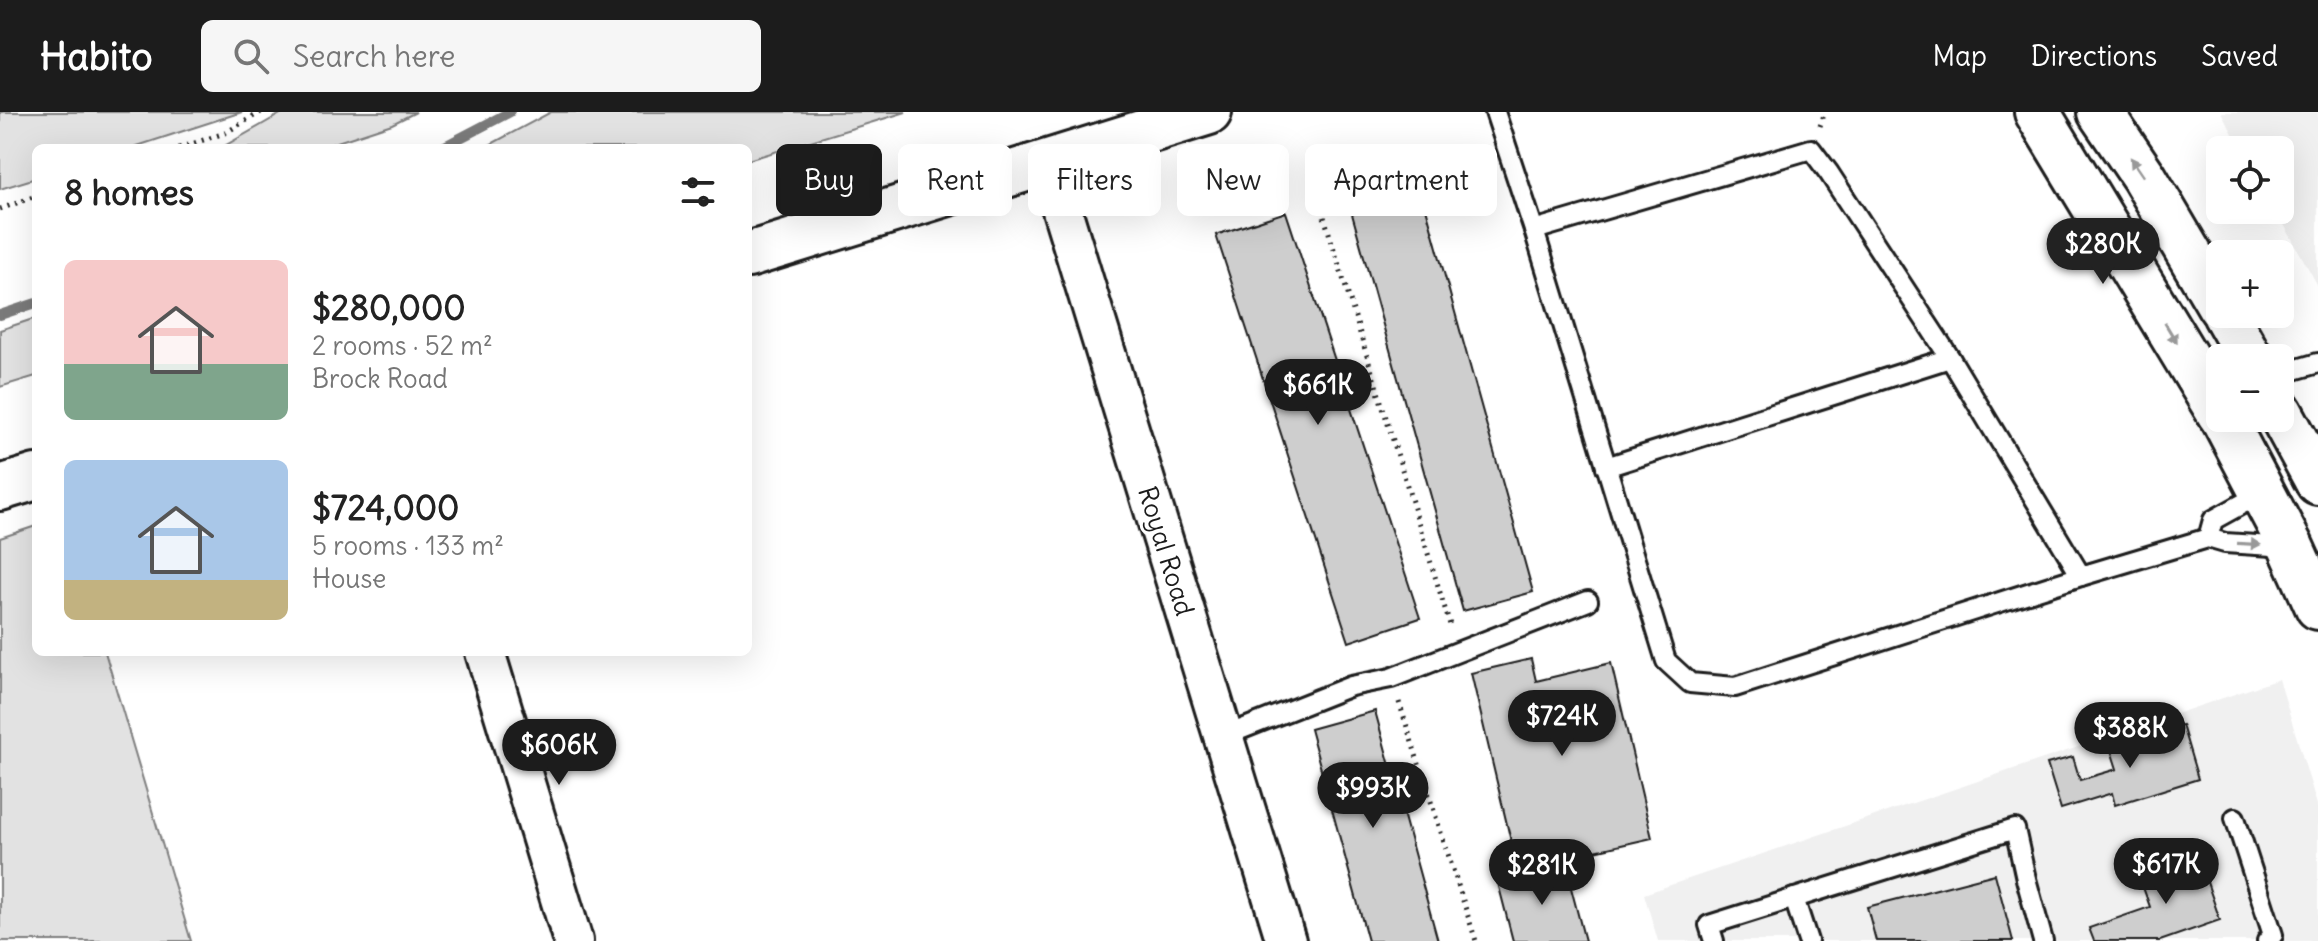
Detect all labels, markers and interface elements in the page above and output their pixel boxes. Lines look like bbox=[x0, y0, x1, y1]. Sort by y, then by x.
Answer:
search box bbox=[201, 20, 761, 92]
text: Habito bbox=[40, 33, 153, 80]
icon: search bbox=[229, 34, 273, 78]
text: Search here bbox=[293, 37, 455, 75]
text: Map bbox=[1932, 38, 1987, 74]
text: Directions bbox=[2031, 38, 2157, 74]
text: Saved bbox=[2201, 38, 2278, 74]
map controls bbox=[2206, 136, 2294, 432]
button: locate bbox=[2206, 136, 2294, 224]
chip: Buy bbox=[776, 144, 882, 216]
chip: Rent bbox=[898, 144, 1012, 216]
chip: Filters bbox=[1028, 144, 1161, 216]
chip: New bbox=[1177, 144, 1289, 216]
chip: Apartment bbox=[1305, 144, 1497, 216]
one-way arrow bbox=[2131, 156, 2145, 178]
icon: filters bbox=[676, 170, 720, 214]
text: 8 homes bbox=[64, 171, 194, 214]
pin: $280K bbox=[2047, 218, 2159, 286]
text: $280K bbox=[2065, 227, 2141, 260]
button: + bbox=[2206, 240, 2294, 328]
text: $280,000 bbox=[312, 286, 466, 329]
icon: home bbox=[128, 292, 224, 388]
one-way arrow bbox=[2164, 322, 2178, 344]
text: 2 rooms · 52 m² bbox=[312, 329, 493, 362]
button: − bbox=[2206, 344, 2294, 432]
pin: $661K bbox=[1262, 359, 1374, 427]
text: Brock Road bbox=[312, 362, 448, 395]
text: $661K bbox=[1283, 368, 1353, 401]
street label: Royal Road bbox=[1131, 482, 1202, 620]
text: $724,000 bbox=[312, 486, 460, 529]
icon: home bbox=[128, 492, 224, 588]
text: 5 rooms · 133 m² bbox=[312, 529, 504, 562]
one-way arrow bbox=[2237, 538, 2262, 551]
text: House bbox=[312, 562, 386, 595]
pin: $724K bbox=[1506, 690, 1618, 758]
text: $724K bbox=[1526, 699, 1598, 732]
pin: $388K bbox=[2074, 702, 2186, 770]
text: $388K bbox=[2092, 711, 2168, 744]
pin: $606K bbox=[503, 719, 615, 787]
text: $606K bbox=[520, 728, 598, 761]
pin: $993K bbox=[1317, 762, 1429, 830]
text: $993K bbox=[1335, 771, 1411, 804]
pin: $617K bbox=[2110, 838, 2222, 906]
pin: $281K bbox=[1486, 839, 1598, 907]
text: $617K bbox=[2132, 847, 2200, 880]
text: $281K bbox=[1507, 848, 1577, 881]

